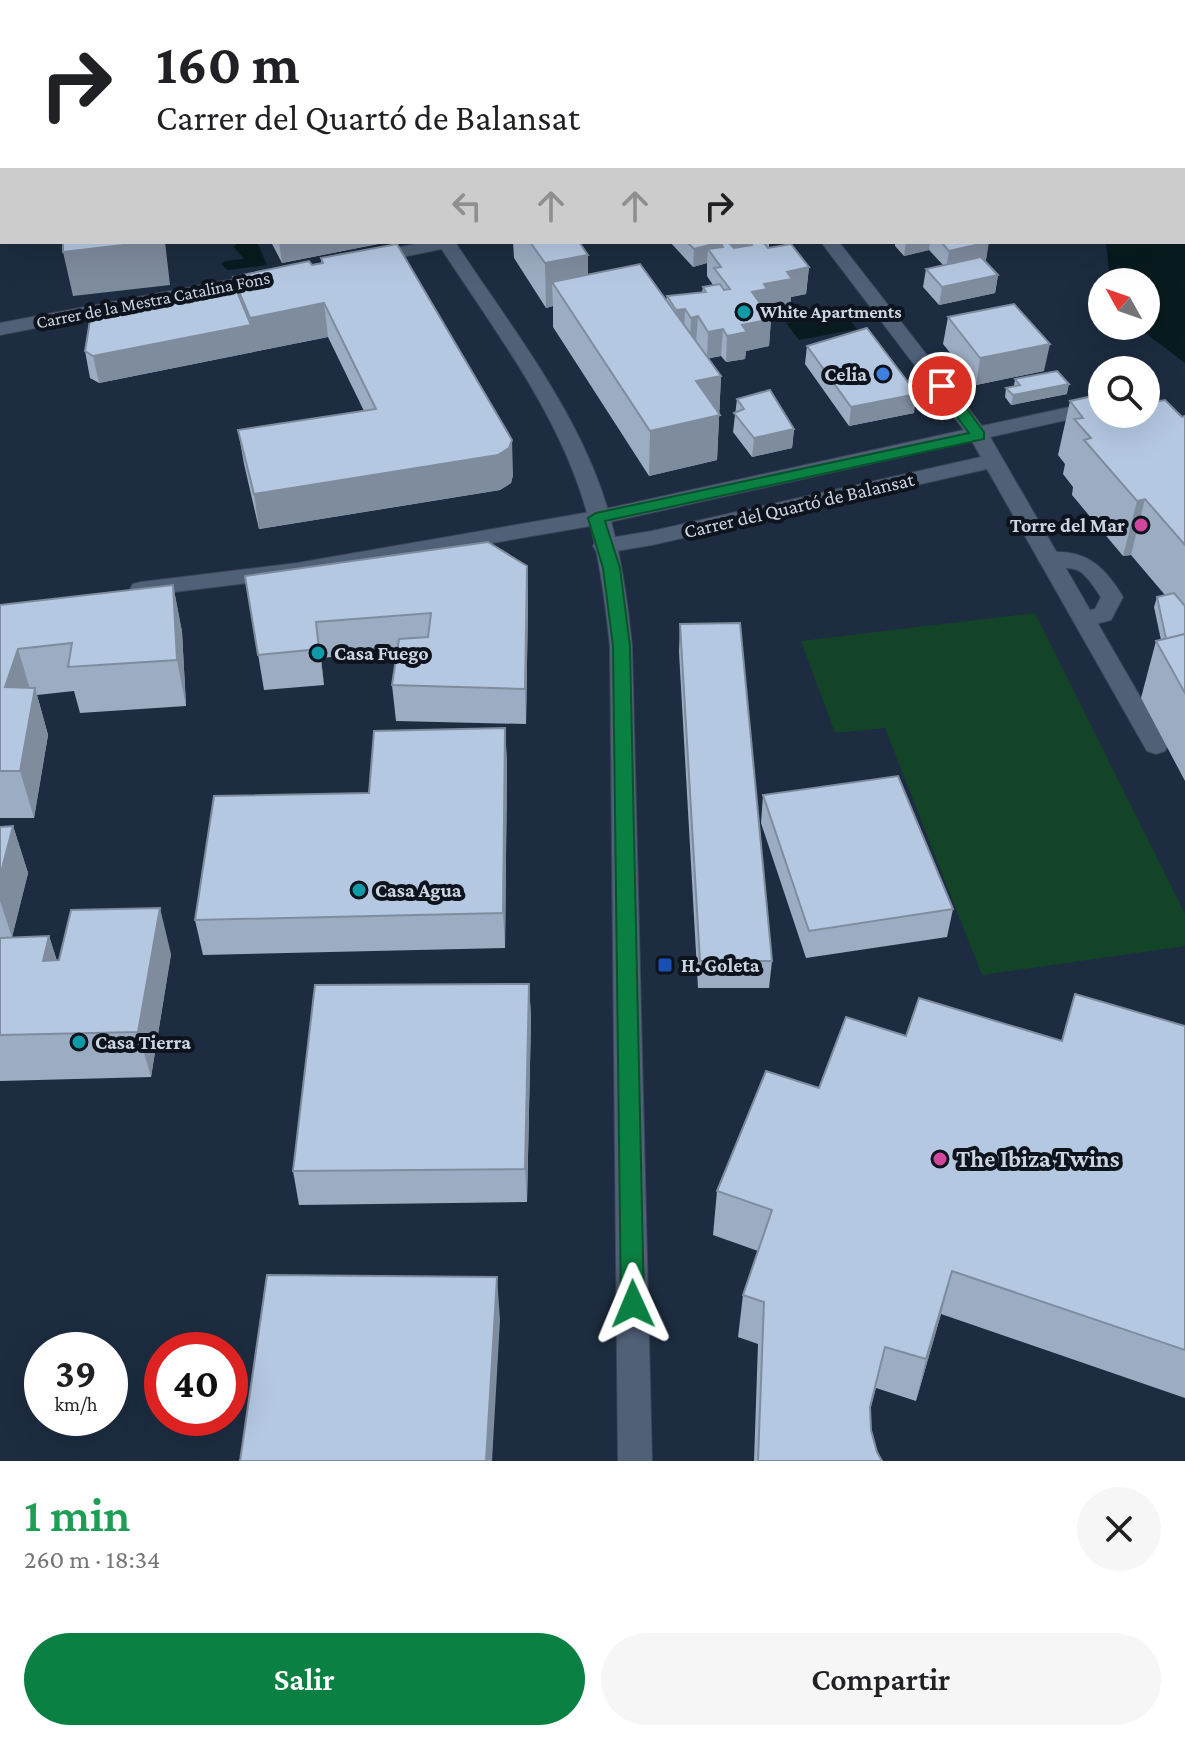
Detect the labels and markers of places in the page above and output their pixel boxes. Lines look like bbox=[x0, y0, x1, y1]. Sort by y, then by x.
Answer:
place label: White Apartments bbox=[759, 302, 902, 322]
marker: White Apartments bbox=[735, 303, 753, 321]
pin bbox=[908, 352, 976, 420]
place label: Celia bbox=[824, 363, 867, 385]
marker: Celia bbox=[874, 365, 892, 383]
place label: Torre del Mar bbox=[1010, 514, 1125, 536]
marker: Torre del Mar bbox=[1132, 516, 1150, 534]
place label: Casa Fuego bbox=[334, 642, 429, 664]
marker: Casa Fuego bbox=[309, 644, 327, 662]
place label: Casa Agua bbox=[375, 879, 462, 901]
marker: Casa Agua bbox=[350, 881, 368, 899]
place label: H. Goleta bbox=[681, 954, 760, 976]
marker: H. Goleta bbox=[656, 956, 674, 974]
place label: Casa Tierra bbox=[95, 1031, 191, 1053]
marker: Casa Tierra bbox=[70, 1033, 88, 1051]
place label: The Ibiza Twins bbox=[956, 1145, 1120, 1172]
marker: The Ibiza Twins bbox=[931, 1150, 949, 1168]

